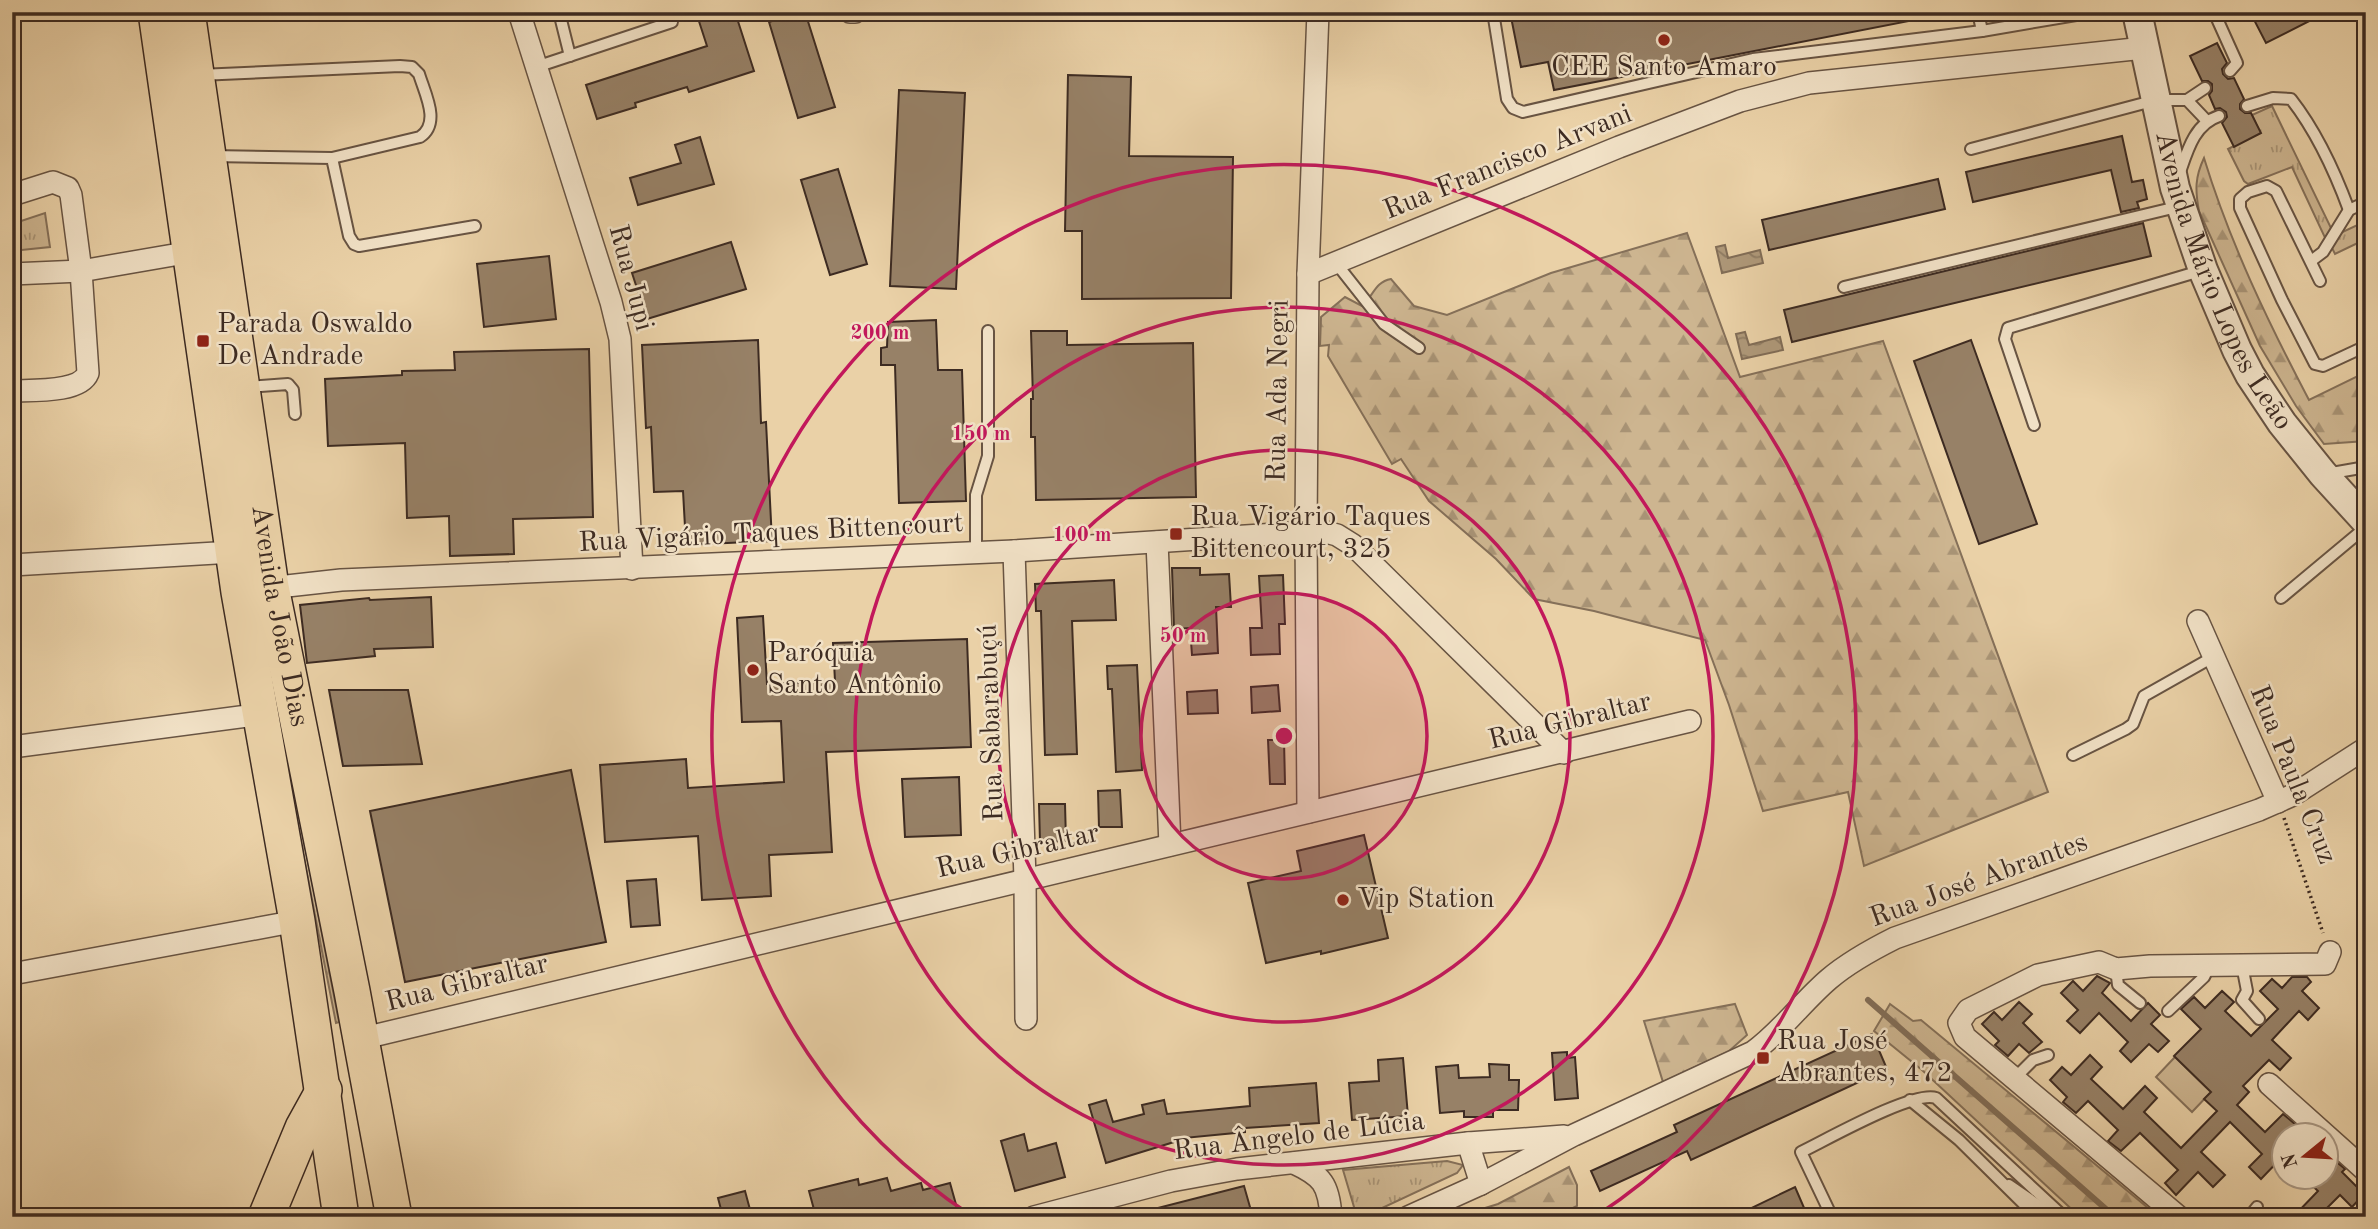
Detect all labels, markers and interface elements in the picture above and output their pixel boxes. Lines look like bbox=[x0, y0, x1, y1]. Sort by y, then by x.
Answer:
marker: CEE Santo Amaro bbox=[1656, 32, 1672, 48]
place label: CEE Santo Amaro bbox=[1551, 54, 1777, 82]
street label: Rua Francisco Arvani bbox=[1380, 100, 1636, 226]
street label: Avenida Mário Lopes Leão bbox=[2149, 129, 2297, 436]
street label: Rua Jupi bbox=[602, 222, 658, 334]
street label: Rua Ada Negri bbox=[1263, 299, 1295, 483]
place label: Parada Oswaldo De Andrade bbox=[217, 311, 413, 371]
text: 200 m bbox=[850, 323, 910, 344]
marker: Parada Oswaldo De Andrade bbox=[195, 333, 211, 349]
text: 150 m bbox=[951, 424, 1011, 445]
street label: Avenida João Dias bbox=[245, 503, 313, 729]
place label: Rua Vigário Taques Bittencourt, 325 bbox=[1190, 504, 1431, 564]
street label: Rua Vigário Taques Bittencourt bbox=[578, 510, 964, 558]
text: 100 m bbox=[1052, 525, 1112, 546]
marker: Rua Vigário Taques Bittencourt, 325 bbox=[1168, 526, 1184, 542]
street label: Rua Sabarabuçú bbox=[975, 624, 1009, 822]
text: 50 m bbox=[1159, 626, 1207, 647]
place label: Paróquia Santo Antônio bbox=[767, 640, 942, 700]
marker: Paróquia Santo Antônio bbox=[745, 662, 761, 678]
street label: Rua Paula Cruz bbox=[2243, 682, 2341, 868]
street label: Rua Gibraltar bbox=[1486, 688, 1654, 756]
centre of rings bbox=[1272, 724, 1296, 748]
street label: Rua Gibraltar bbox=[934, 820, 1102, 884]
street label: Rua José Abrantes bbox=[1866, 829, 2092, 933]
place label: Vip Station bbox=[1357, 886, 1495, 914]
marker: Vip Station bbox=[1335, 892, 1351, 908]
street label: Rua Gibraltar bbox=[383, 950, 551, 1018]
place label: Rua José Abrantes, 472 bbox=[1777, 1028, 1952, 1088]
marker: Rua José Abrantes, 472 bbox=[1755, 1050, 1771, 1066]
street label: Rua Ângelo de Lúcia bbox=[1171, 1103, 1426, 1166]
north arrow bbox=[2270, 1120, 2340, 1190]
text: N bbox=[2280, 1150, 2302, 1170]

